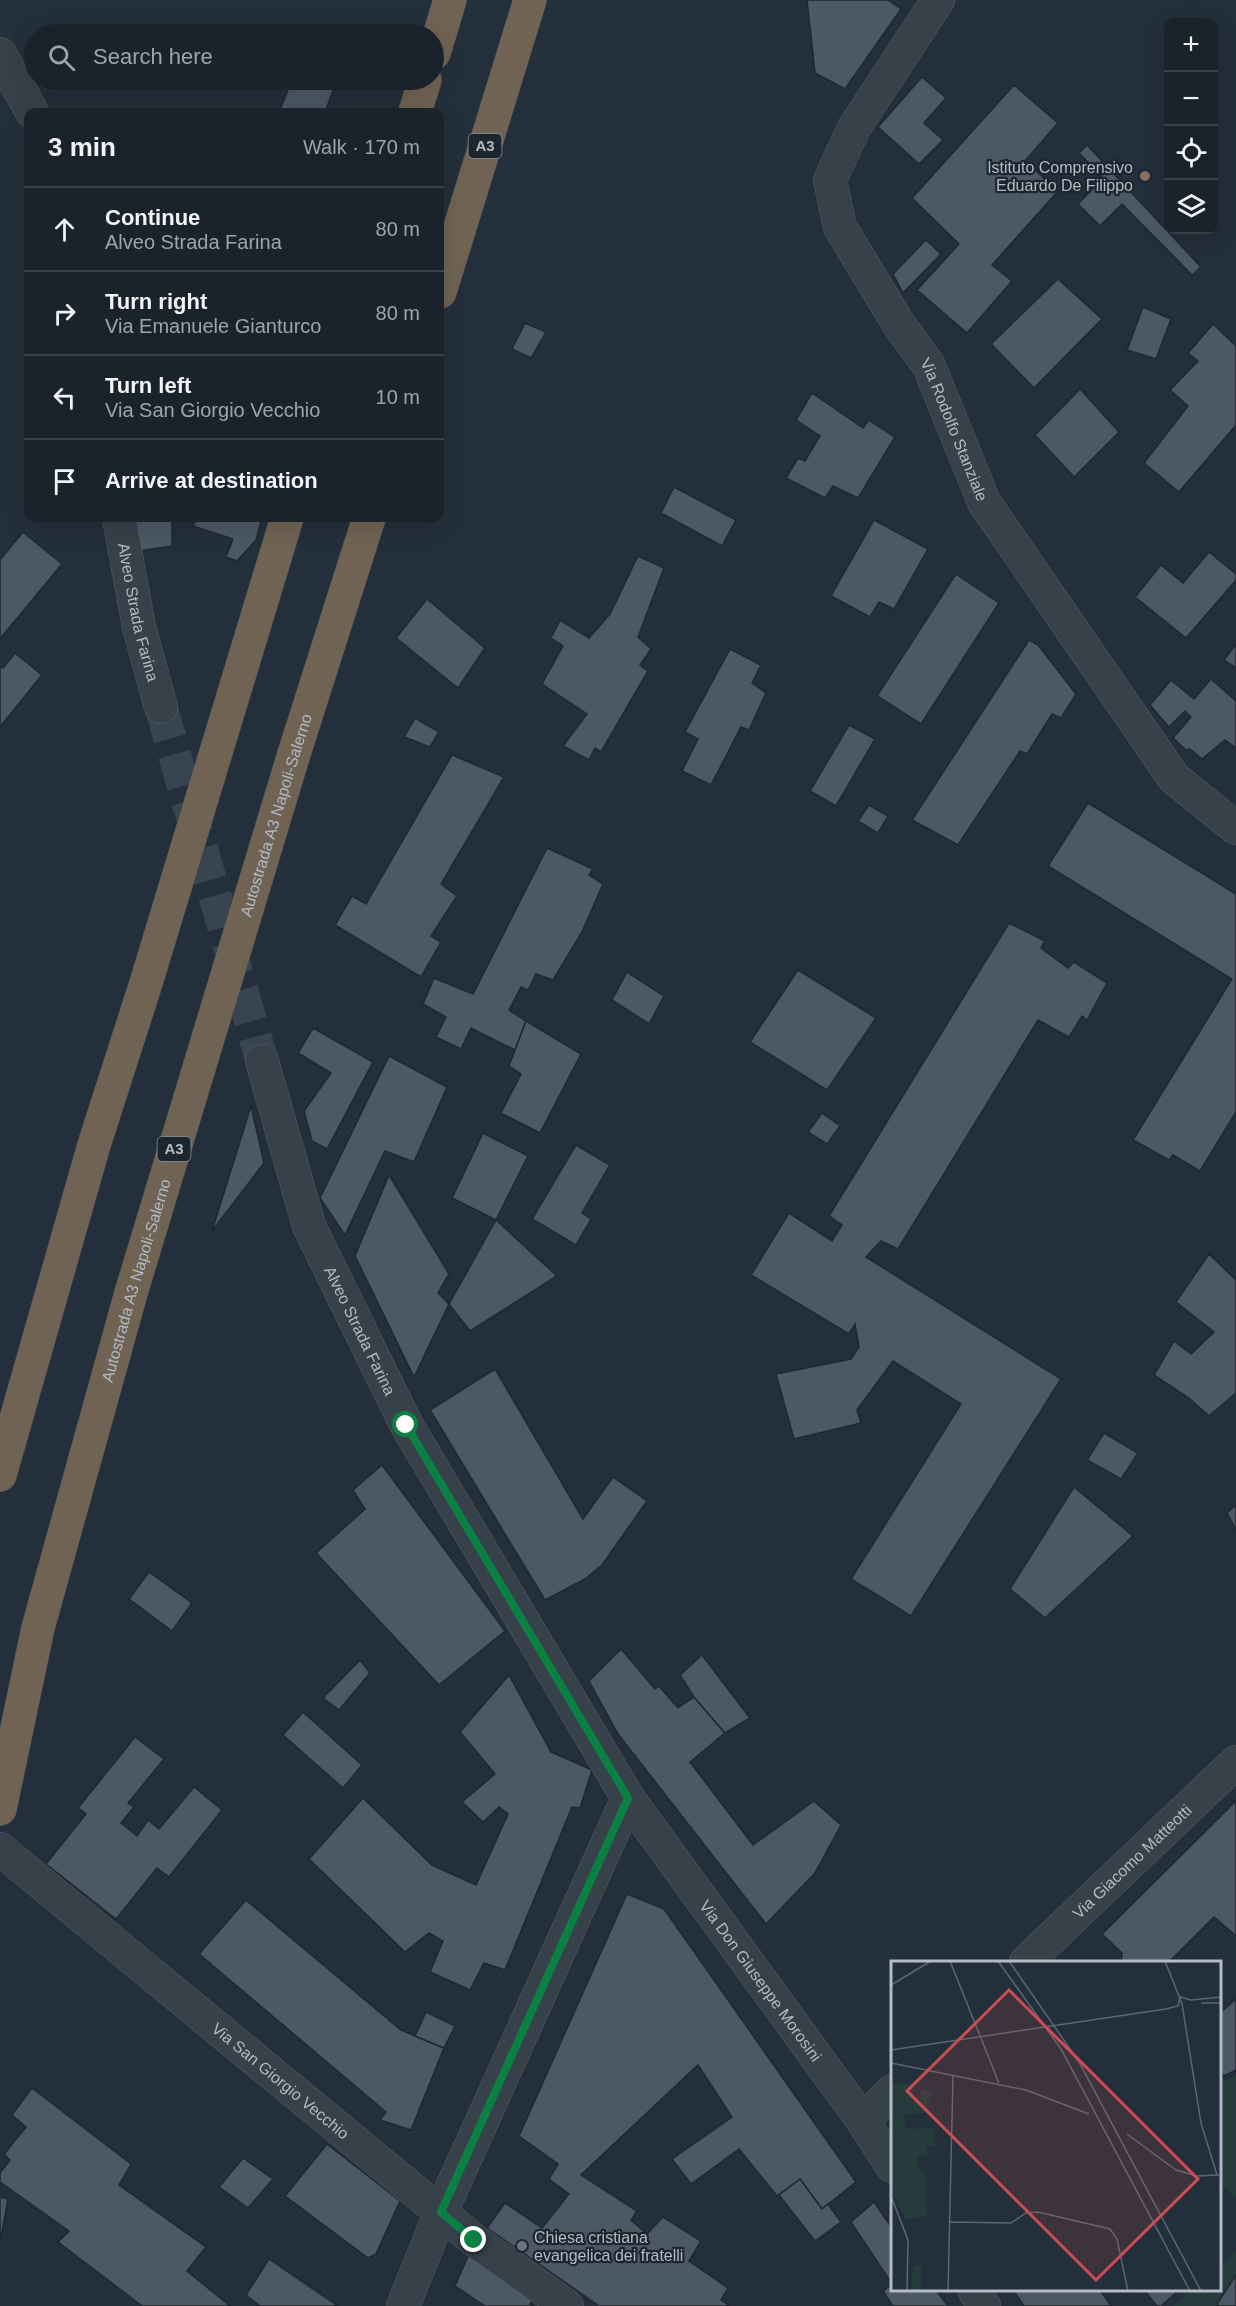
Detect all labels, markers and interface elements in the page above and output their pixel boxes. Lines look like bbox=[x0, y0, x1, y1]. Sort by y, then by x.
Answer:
map controls bbox=[1164, 18, 1218, 234]
button: + bbox=[1164, 18, 1218, 72]
search box bbox=[24, 24, 444, 90]
icon: search bbox=[45, 41, 78, 74]
text: Search here bbox=[93, 44, 213, 69]
button: − bbox=[1164, 72, 1218, 126]
button: locate bbox=[1164, 126, 1218, 180]
text: 3 min bbox=[48, 132, 116, 162]
road number: A3 bbox=[468, 134, 502, 158]
text: Walk · 170 m bbox=[303, 136, 420, 158]
place label: Istituto Comprensivo Eduardo De Filippo bbox=[987, 159, 1133, 194]
marker: Istituto Comprensivo Eduardo De Filippo bbox=[1138, 169, 1152, 183]
button: layers bbox=[1164, 180, 1218, 234]
text: Continue bbox=[105, 205, 200, 230]
icon: ahead bbox=[48, 213, 81, 246]
text: 80 m bbox=[376, 218, 420, 240]
text: Alveo Strada Farina bbox=[105, 231, 282, 253]
text: Turn right bbox=[105, 289, 207, 314]
icon: right bbox=[48, 297, 81, 330]
text: 80 m bbox=[376, 302, 420, 324]
text: Via Emanuele Gianturco bbox=[105, 315, 321, 337]
street label: Via Rodolfo Stanziale bbox=[917, 355, 991, 504]
text: Turn left bbox=[105, 373, 191, 398]
icon: left bbox=[48, 381, 81, 414]
text: 10 m bbox=[376, 386, 420, 408]
text: Via San Giorgio Vecchio bbox=[105, 399, 320, 421]
icon: arrive bbox=[48, 465, 81, 498]
text: Arrive at destination bbox=[105, 468, 318, 493]
street label: Alveo Strada Farina bbox=[115, 541, 162, 683]
street label: Autostrada A3 Napoli-Salerno bbox=[237, 712, 315, 919]
road number: A3 bbox=[158, 1137, 190, 1161]
street label: Autostrada A3 Napoli-Salerno bbox=[99, 1177, 174, 1384]
street label: Alveo Strada Farina bbox=[321, 1264, 399, 1398]
route start bbox=[392, 1411, 418, 1437]
street label: Via Giacomo Matteotti bbox=[1069, 1801, 1195, 1922]
street label: Via Don Giuseppe Morosini bbox=[696, 1897, 825, 2065]
inset map bbox=[891, 1961, 1221, 2291]
street label: Via San Giorgio Vecchio bbox=[209, 2020, 352, 2142]
route end bbox=[460, 2226, 486, 2252]
place label: Chiesa cristiana evangelica dei fratelli bbox=[534, 2229, 683, 2264]
marker: Chiesa cristiana evangelica dei fratelli bbox=[515, 2239, 529, 2253]

